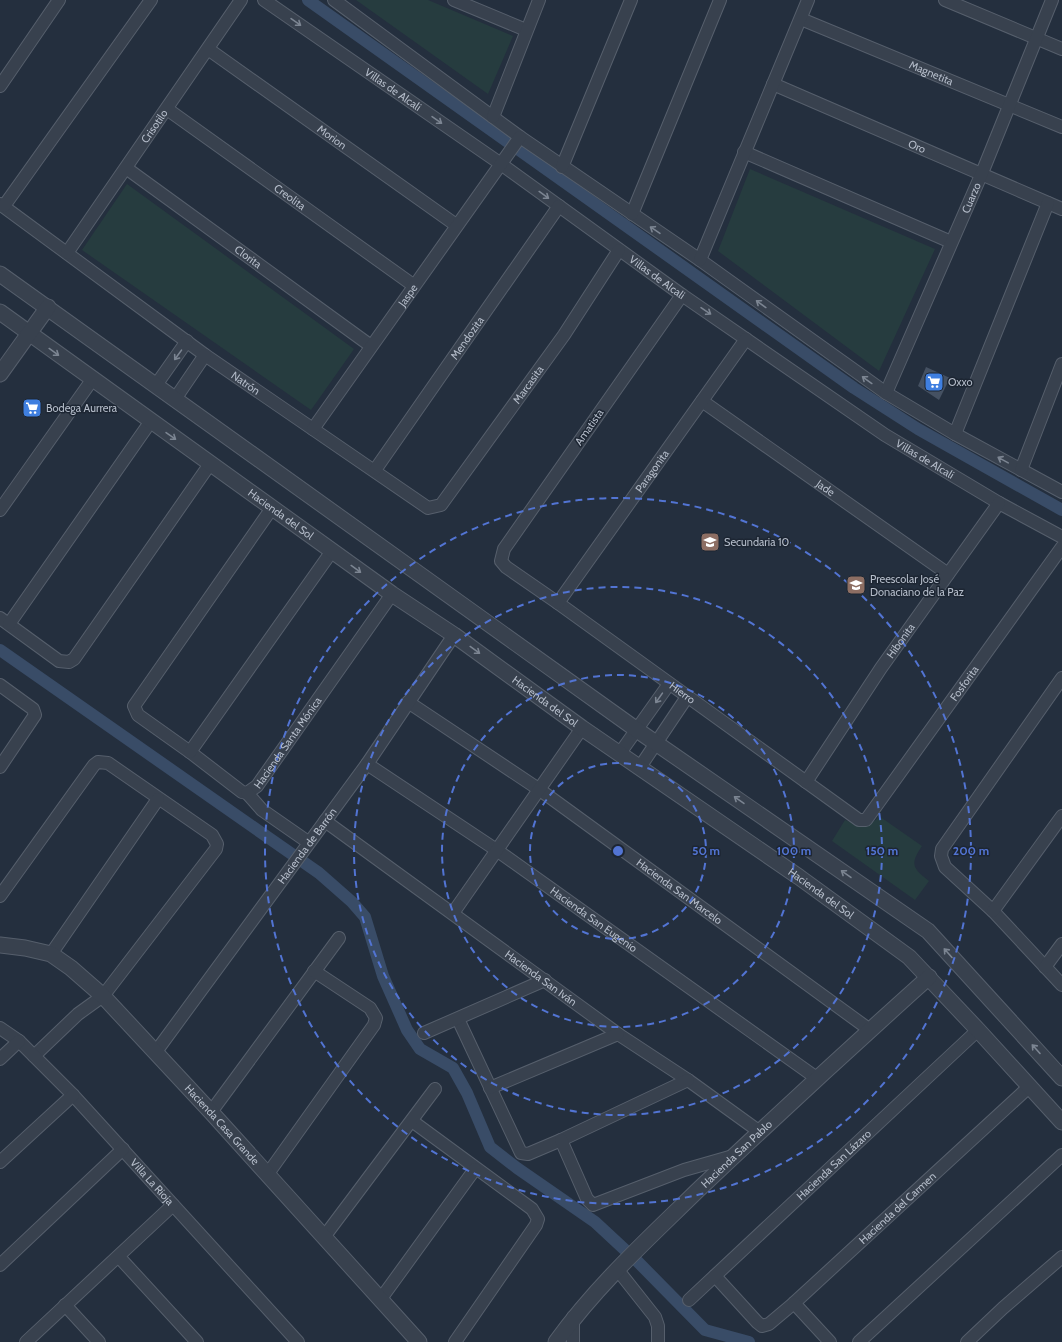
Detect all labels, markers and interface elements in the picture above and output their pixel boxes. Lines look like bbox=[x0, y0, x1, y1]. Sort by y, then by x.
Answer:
one-way arrow bbox=[290, 18, 301, 26]
street label: Magnetita bbox=[907, 58, 956, 89]
street label: Villas de Alcali bbox=[362, 65, 424, 114]
street label: Crisotilo bbox=[138, 107, 171, 146]
one-way arrow bbox=[432, 116, 443, 124]
street label: Morion bbox=[314, 122, 349, 152]
street label: Oro bbox=[906, 136, 928, 156]
street label: Cuarzo bbox=[958, 180, 984, 215]
street label: Creolita bbox=[271, 181, 309, 213]
one-way arrow bbox=[538, 191, 549, 199]
one-way arrow bbox=[649, 225, 661, 233]
street label: Clorita bbox=[232, 242, 265, 272]
street label: Villas de Alcali bbox=[626, 252, 688, 302]
street label: Jaspe bbox=[395, 281, 421, 310]
one-way arrow bbox=[756, 300, 767, 308]
one-way arrow bbox=[701, 307, 712, 316]
street label: Mendozita bbox=[447, 313, 487, 362]
one-way arrow bbox=[48, 348, 59, 356]
one-way arrow bbox=[174, 349, 182, 360]
street label: Marcasita bbox=[510, 362, 547, 406]
street label: Natrón bbox=[229, 368, 263, 398]
supermarket icon: Oxxo bbox=[923, 371, 945, 393]
one-way arrow bbox=[862, 375, 873, 384]
place label: Oxxo bbox=[948, 375, 973, 389]
supermarket icon: Bodega Aurrera bbox=[21, 397, 43, 419]
place label: Bodega Aurrera bbox=[46, 401, 118, 415]
street label: Amatista bbox=[571, 406, 607, 448]
one-way arrow bbox=[166, 432, 177, 440]
street label: Villas de Alcali bbox=[893, 436, 957, 482]
street label: Paragonita bbox=[632, 446, 672, 495]
one-way arrow bbox=[997, 456, 1009, 464]
street label: Jade bbox=[813, 476, 838, 499]
street label: Hacienda del Sol bbox=[245, 486, 317, 543]
school or university icon: Secundaria 10 bbox=[699, 531, 721, 553]
place label: Secundaria 10 bbox=[724, 535, 789, 549]
one-way arrow bbox=[351, 565, 362, 573]
place label: Preescolar José Donaciano de la Paz bbox=[870, 572, 964, 599]
school or university icon: Preescolar José Donaciano de la Paz bbox=[845, 574, 867, 596]
street label: Hibonita bbox=[883, 620, 918, 661]
one-way arrow bbox=[469, 646, 480, 654]
street label: Fosforita bbox=[947, 662, 982, 704]
street label: Hacienda del Sol bbox=[510, 673, 581, 730]
street label: Hierro bbox=[667, 679, 698, 707]
one-way arrow bbox=[655, 692, 663, 704]
street label: Hacienda Santa Mónica bbox=[250, 693, 325, 791]
one-way arrow bbox=[734, 796, 745, 804]
street label: Hacienda de Barrón bbox=[274, 805, 340, 887]
text: 50 m bbox=[692, 843, 720, 858]
text: 100 m bbox=[777, 843, 811, 858]
text: 150 m bbox=[866, 843, 898, 858]
text: 200 m bbox=[953, 843, 989, 858]
centre of rings bbox=[611, 844, 625, 858]
street label: Hacienda San Marcelo bbox=[634, 855, 725, 927]
street label: Hacienda del Sol bbox=[785, 865, 857, 922]
one-way arrow bbox=[841, 870, 852, 878]
street label: Hacienda San Eugenio bbox=[548, 884, 640, 955]
street label: Hacienda San Iván bbox=[502, 947, 580, 1009]
one-way arrow bbox=[944, 948, 953, 958]
one-way arrow bbox=[1031, 1044, 1040, 1055]
street label: Hacienda Casa Grande bbox=[182, 1081, 263, 1168]
street label: Hacienda San Pablo bbox=[698, 1117, 775, 1191]
street label: Hacienda San Lázaro bbox=[793, 1127, 874, 1203]
street label: Villa La Rioja bbox=[127, 1156, 178, 1209]
street label: Hacienda del Carmen bbox=[856, 1169, 939, 1247]

